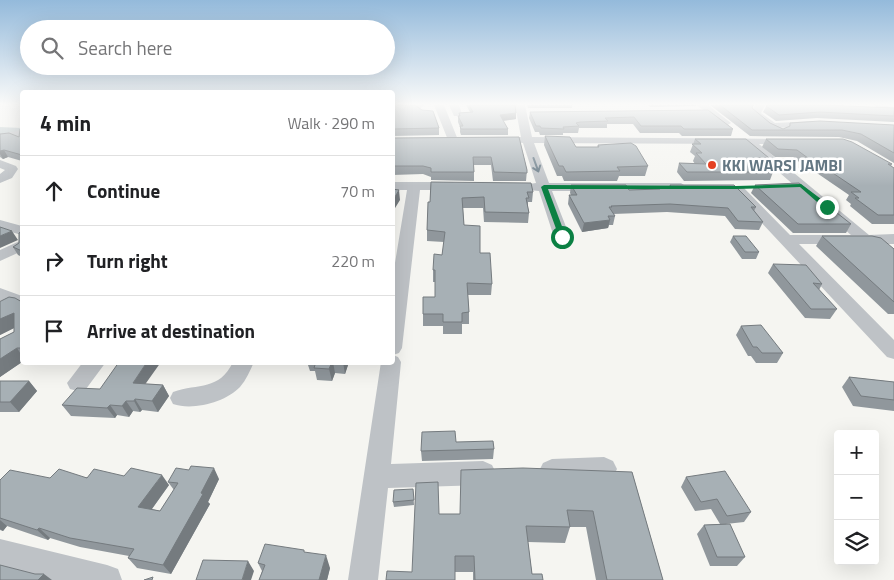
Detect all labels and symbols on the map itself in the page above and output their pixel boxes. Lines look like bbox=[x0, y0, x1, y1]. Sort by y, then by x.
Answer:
place label: KKI WARSI JAMBI bbox=[722, 153, 843, 177]
one-way arrow bbox=[532, 157, 541, 172]
marker: KKI WARSI JAMBI bbox=[706, 159, 718, 171]
route end bbox=[816, 196, 839, 219]
route start bbox=[551, 226, 574, 249]

